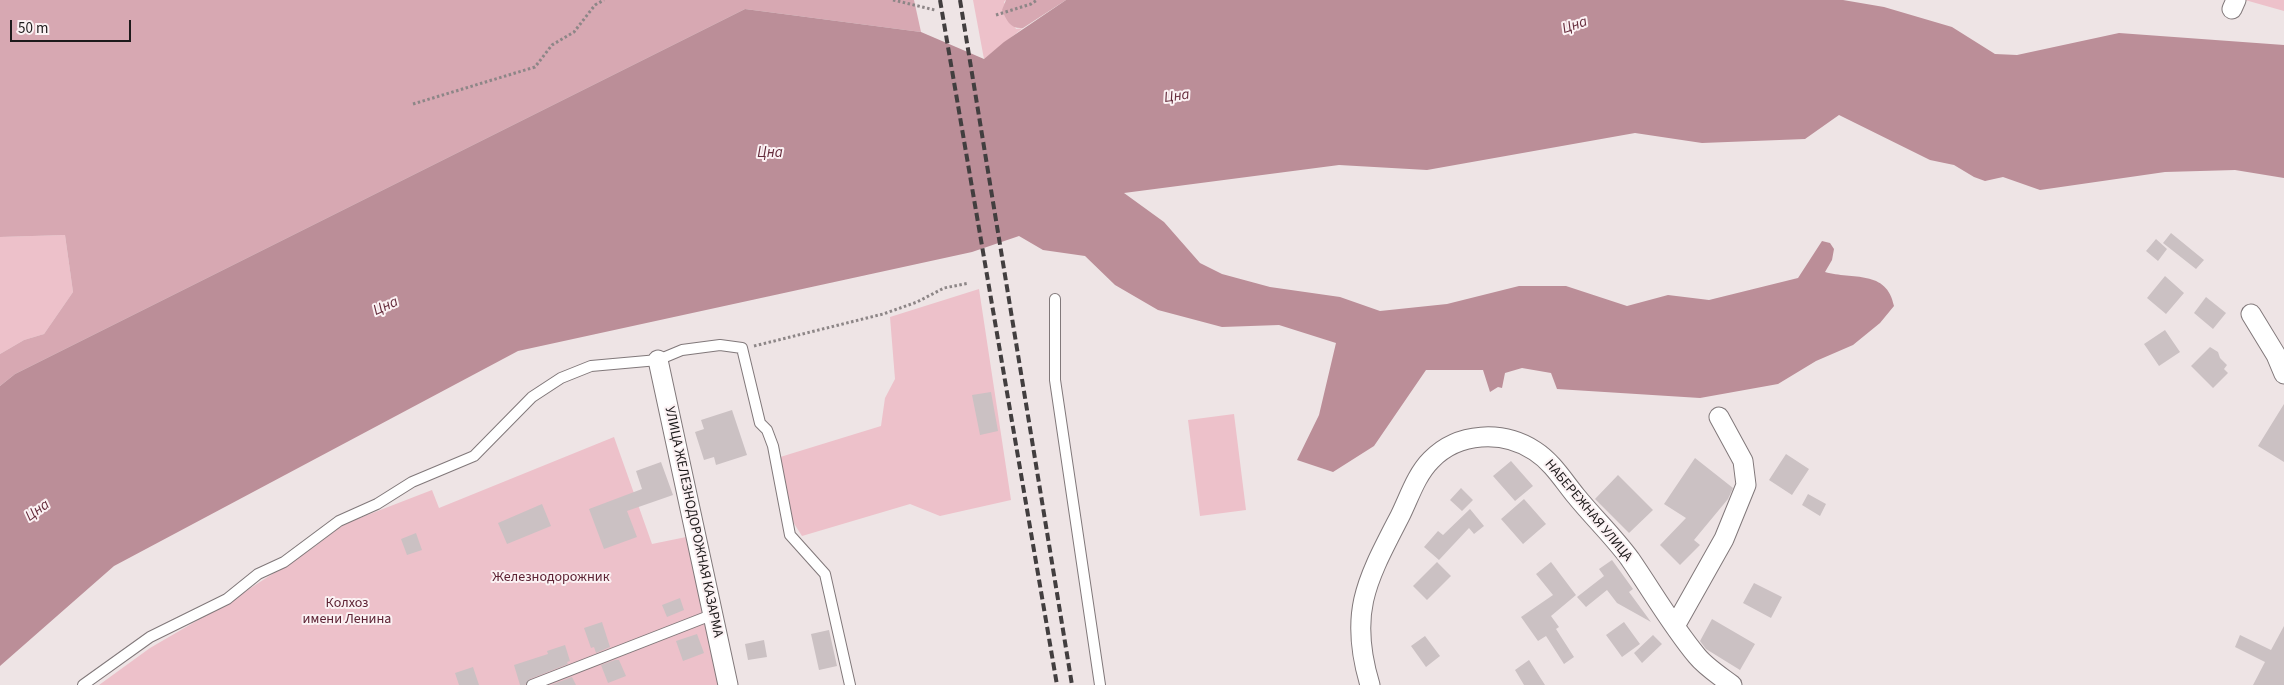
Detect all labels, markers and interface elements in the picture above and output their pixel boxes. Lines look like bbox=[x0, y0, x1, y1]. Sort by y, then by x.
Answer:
scale bar bbox=[12, 10, 134, 42]
water label: Цна bbox=[1560, 13, 1590, 39]
text: 50 m bbox=[18, 18, 48, 39]
water label: Цна bbox=[1163, 86, 1191, 108]
water label: Цна bbox=[757, 145, 783, 163]
water label: Цна bbox=[371, 293, 401, 321]
street label: УЛИЦА ЖЕЛЕЗНОДОРОЖНАЯ КАЗАРМА bbox=[660, 405, 726, 639]
street label: НАБЕРЕЖНАЯ УЛИЦА bbox=[1540, 457, 1636, 565]
water label: Цна bbox=[22, 496, 54, 526]
park label: Железнодорожник bbox=[492, 570, 610, 586]
park label: Колхоз имени Ленина bbox=[303, 596, 391, 628]

